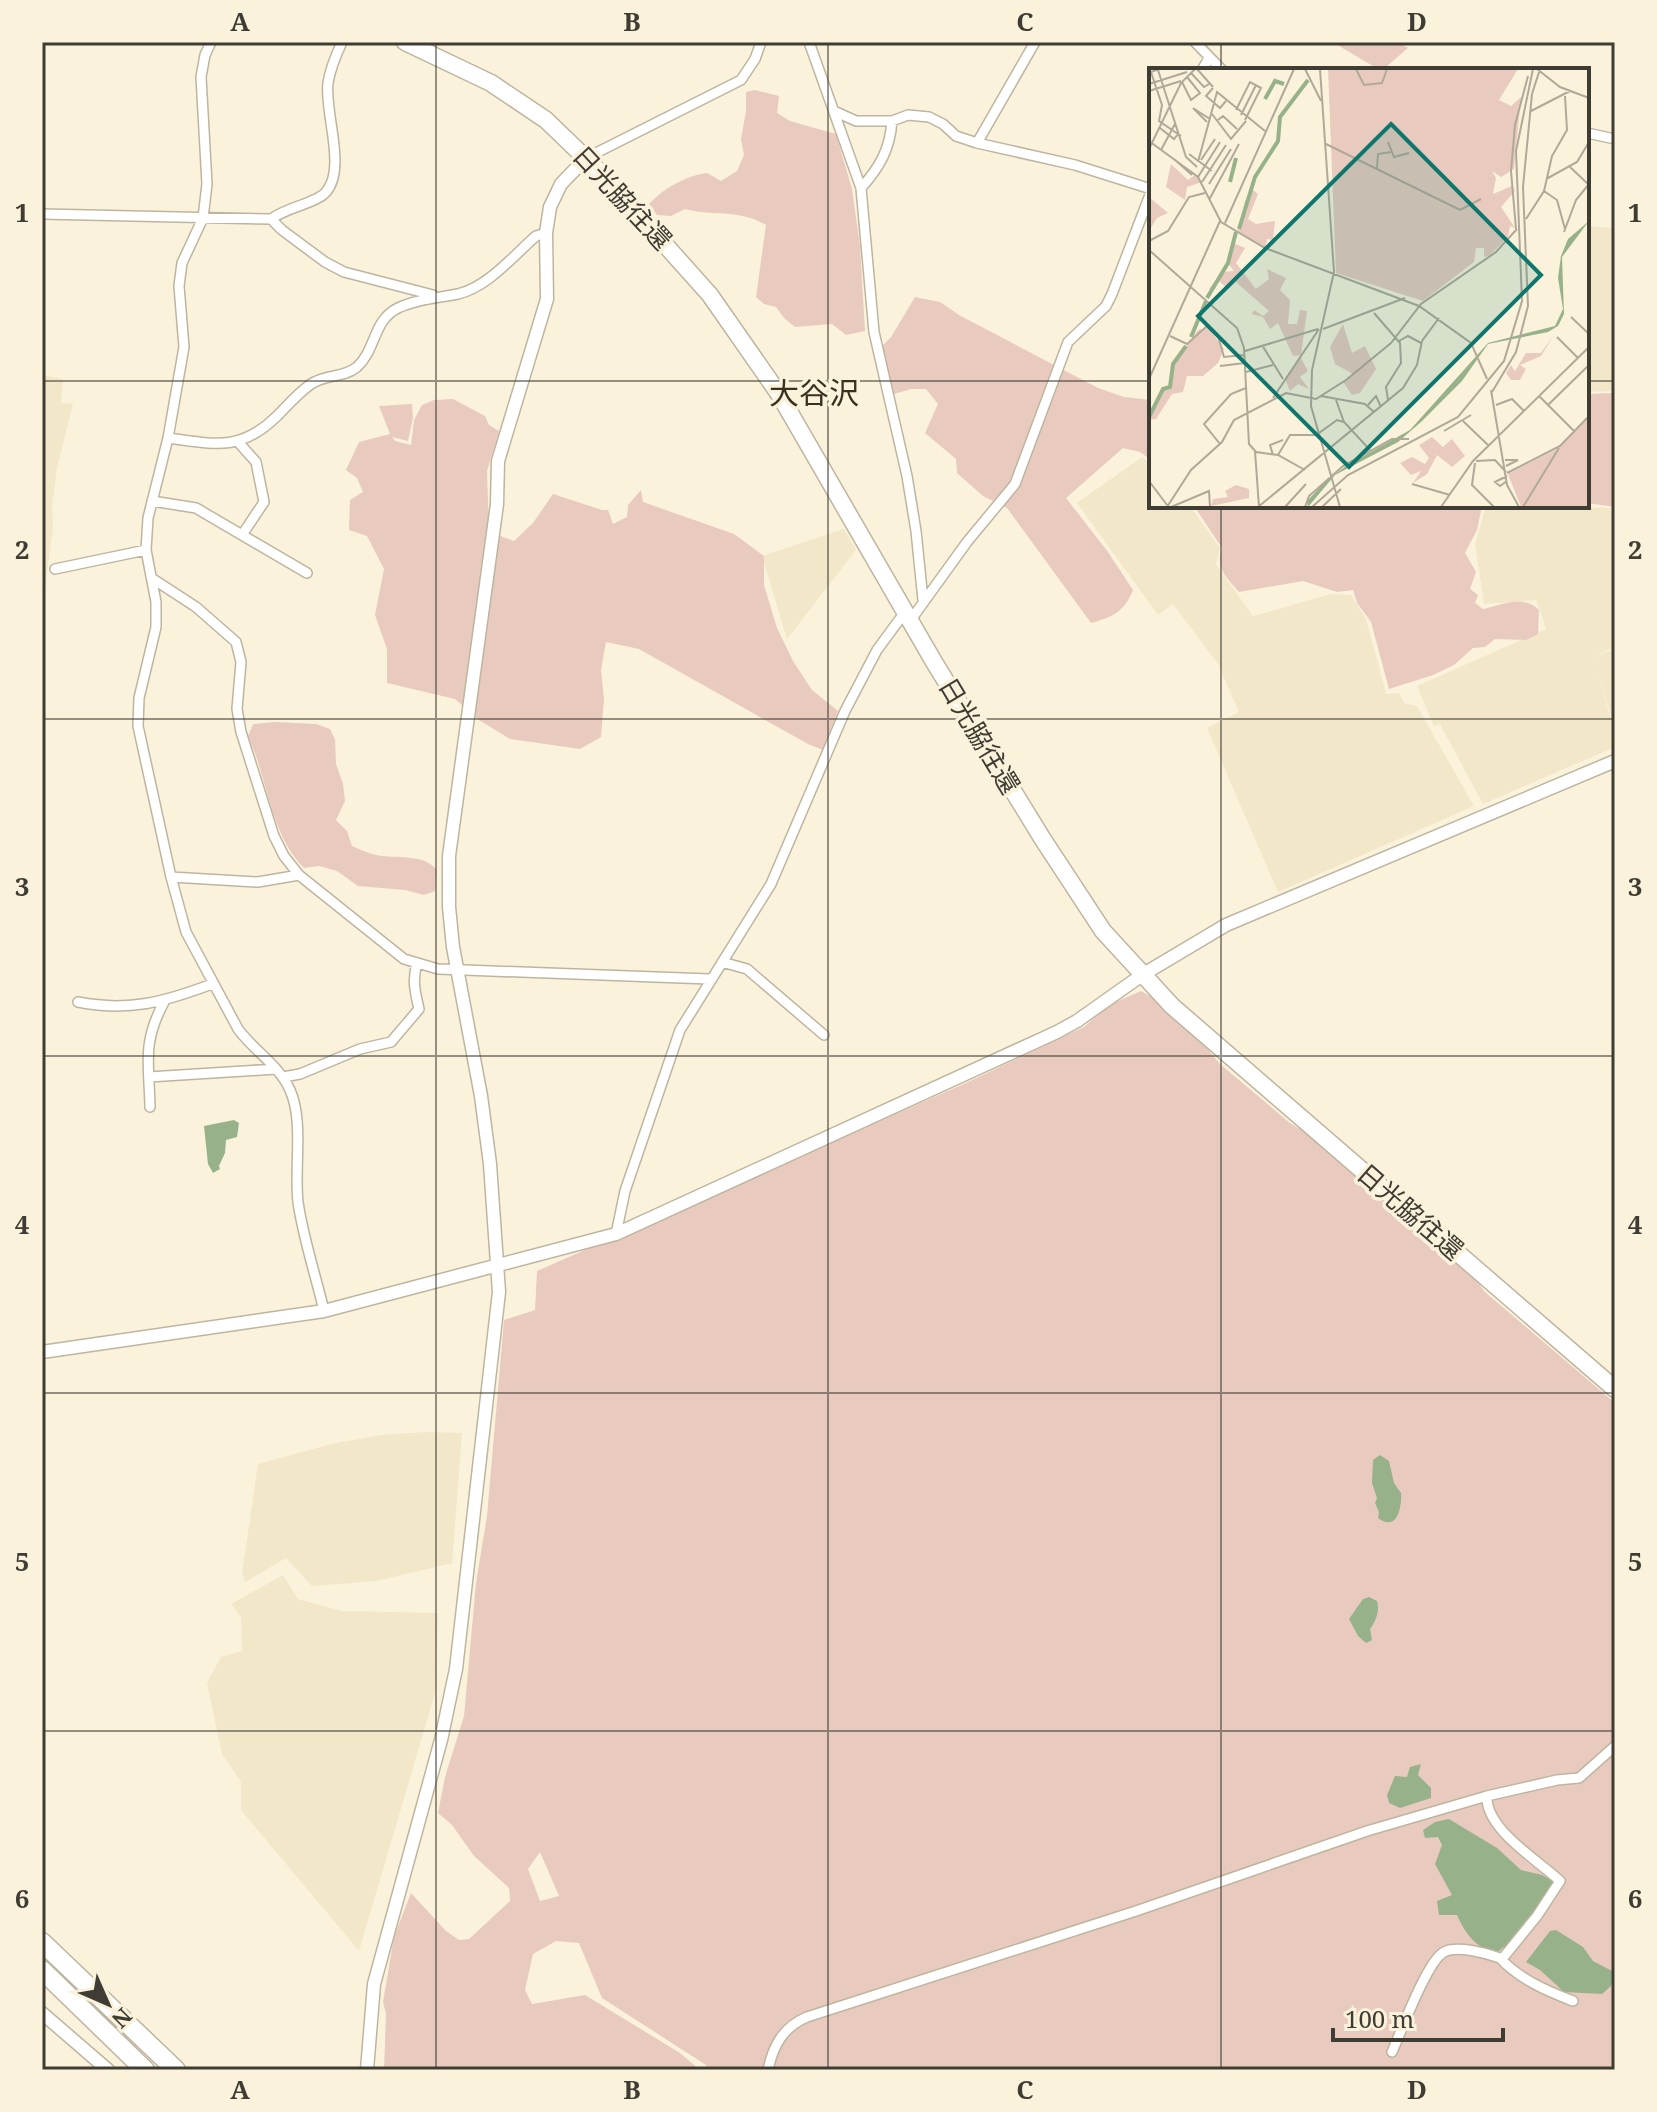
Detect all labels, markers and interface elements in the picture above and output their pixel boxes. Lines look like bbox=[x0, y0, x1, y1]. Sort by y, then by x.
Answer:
text: A bbox=[230, 3, 250, 39]
text: B bbox=[623, 3, 641, 39]
text: C bbox=[1016, 3, 1034, 39]
text: D bbox=[1407, 3, 1427, 39]
inset map bbox=[1149, 68, 1589, 508]
street label: 日光脇往還 bbox=[565, 137, 680, 257]
text: 1 bbox=[15, 194, 29, 230]
text: 1 bbox=[1628, 194, 1642, 230]
district label: 大谷沢 bbox=[769, 372, 859, 413]
text: 2 bbox=[15, 531, 29, 567]
text: 2 bbox=[1628, 531, 1642, 567]
street label: 日光脇往還 bbox=[931, 670, 1029, 800]
text: 3 bbox=[15, 868, 29, 904]
text: 3 bbox=[1628, 868, 1642, 904]
street label: 日光脇往還 bbox=[1350, 1155, 1472, 1267]
text: 4 bbox=[15, 1206, 30, 1242]
text: 4 bbox=[1628, 1206, 1643, 1242]
text: 5 bbox=[15, 1543, 29, 1579]
text: 5 bbox=[1628, 1543, 1642, 1579]
text: 6 bbox=[15, 1880, 29, 1916]
text: 6 bbox=[1628, 1880, 1642, 1916]
north arrow bbox=[68, 1964, 148, 2044]
scale bar bbox=[1333, 1992, 1503, 2042]
text: N bbox=[106, 2002, 140, 2036]
text: 100 m bbox=[1345, 2002, 1414, 2035]
text: A bbox=[230, 2071, 250, 2107]
text: B bbox=[623, 2071, 641, 2107]
text: C bbox=[1016, 2071, 1034, 2107]
text: D bbox=[1407, 2071, 1427, 2107]

